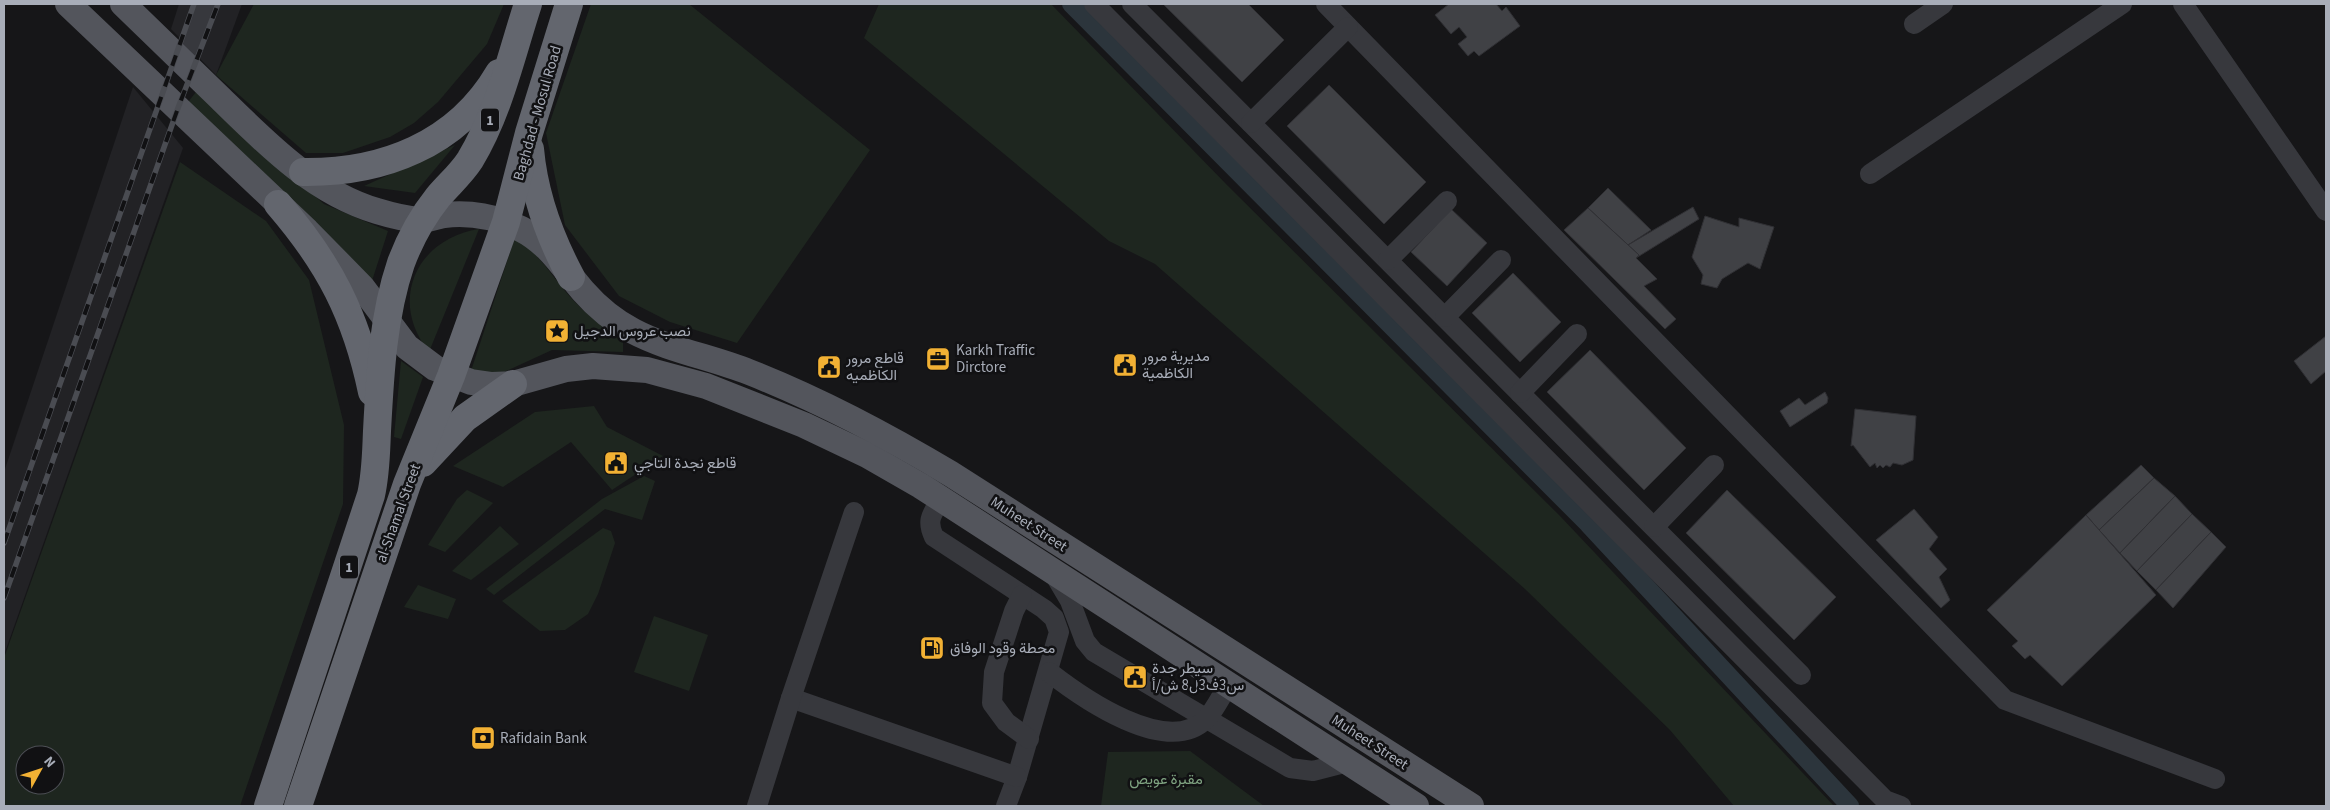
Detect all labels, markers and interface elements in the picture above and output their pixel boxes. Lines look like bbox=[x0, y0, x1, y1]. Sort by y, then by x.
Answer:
street label: Baghdad - Mosul Road bbox=[508, 43, 567, 183]
road number: 1 bbox=[481, 108, 499, 132]
place icon: نصب عروس الدجيل bbox=[544, 318, 570, 344]
place label: نصب عروس الدجيل bbox=[574, 321, 691, 342]
place label: Karkh Traffic Dirctore bbox=[956, 340, 1035, 378]
office icon: Karkh Traffic Dirctore bbox=[925, 346, 951, 372]
place label: مديرية مرور الكاظمية bbox=[1141, 346, 1210, 384]
place label: قاطع مرور الكاظميه bbox=[845, 348, 904, 386]
public building icon: مديرية مرور الكاظمية bbox=[1112, 352, 1138, 378]
public building icon: قاطع مرور الكاظميه bbox=[816, 354, 842, 380]
public building icon: قاطع نجدة التاجي bbox=[603, 450, 629, 476]
place label: قاطع نجدة التاجي bbox=[634, 453, 736, 476]
street label: al-Shamal Street bbox=[371, 461, 426, 566]
street label: Muheet Street bbox=[986, 492, 1071, 557]
road number: 1 bbox=[340, 556, 358, 578]
fuel station icon: محطة وقود الوفاق bbox=[919, 635, 945, 661]
place label: محطة وقود الوفاق bbox=[950, 638, 1055, 659]
place label: سيطر جدة س3ف3ل8 ش/أ bbox=[1152, 658, 1244, 696]
public building icon: سيطر جدة س3ف3ل8 ش/أ bbox=[1122, 664, 1148, 690]
street label: Muheet Street bbox=[1327, 710, 1412, 775]
bank icon: Rafidain Bank bbox=[470, 725, 496, 751]
place label: Rafidain Bank bbox=[500, 728, 587, 749]
north arrow bbox=[15, 745, 65, 795]
text: N bbox=[39, 752, 60, 772]
park label: مقبرة عويص bbox=[1129, 769, 1203, 790]

